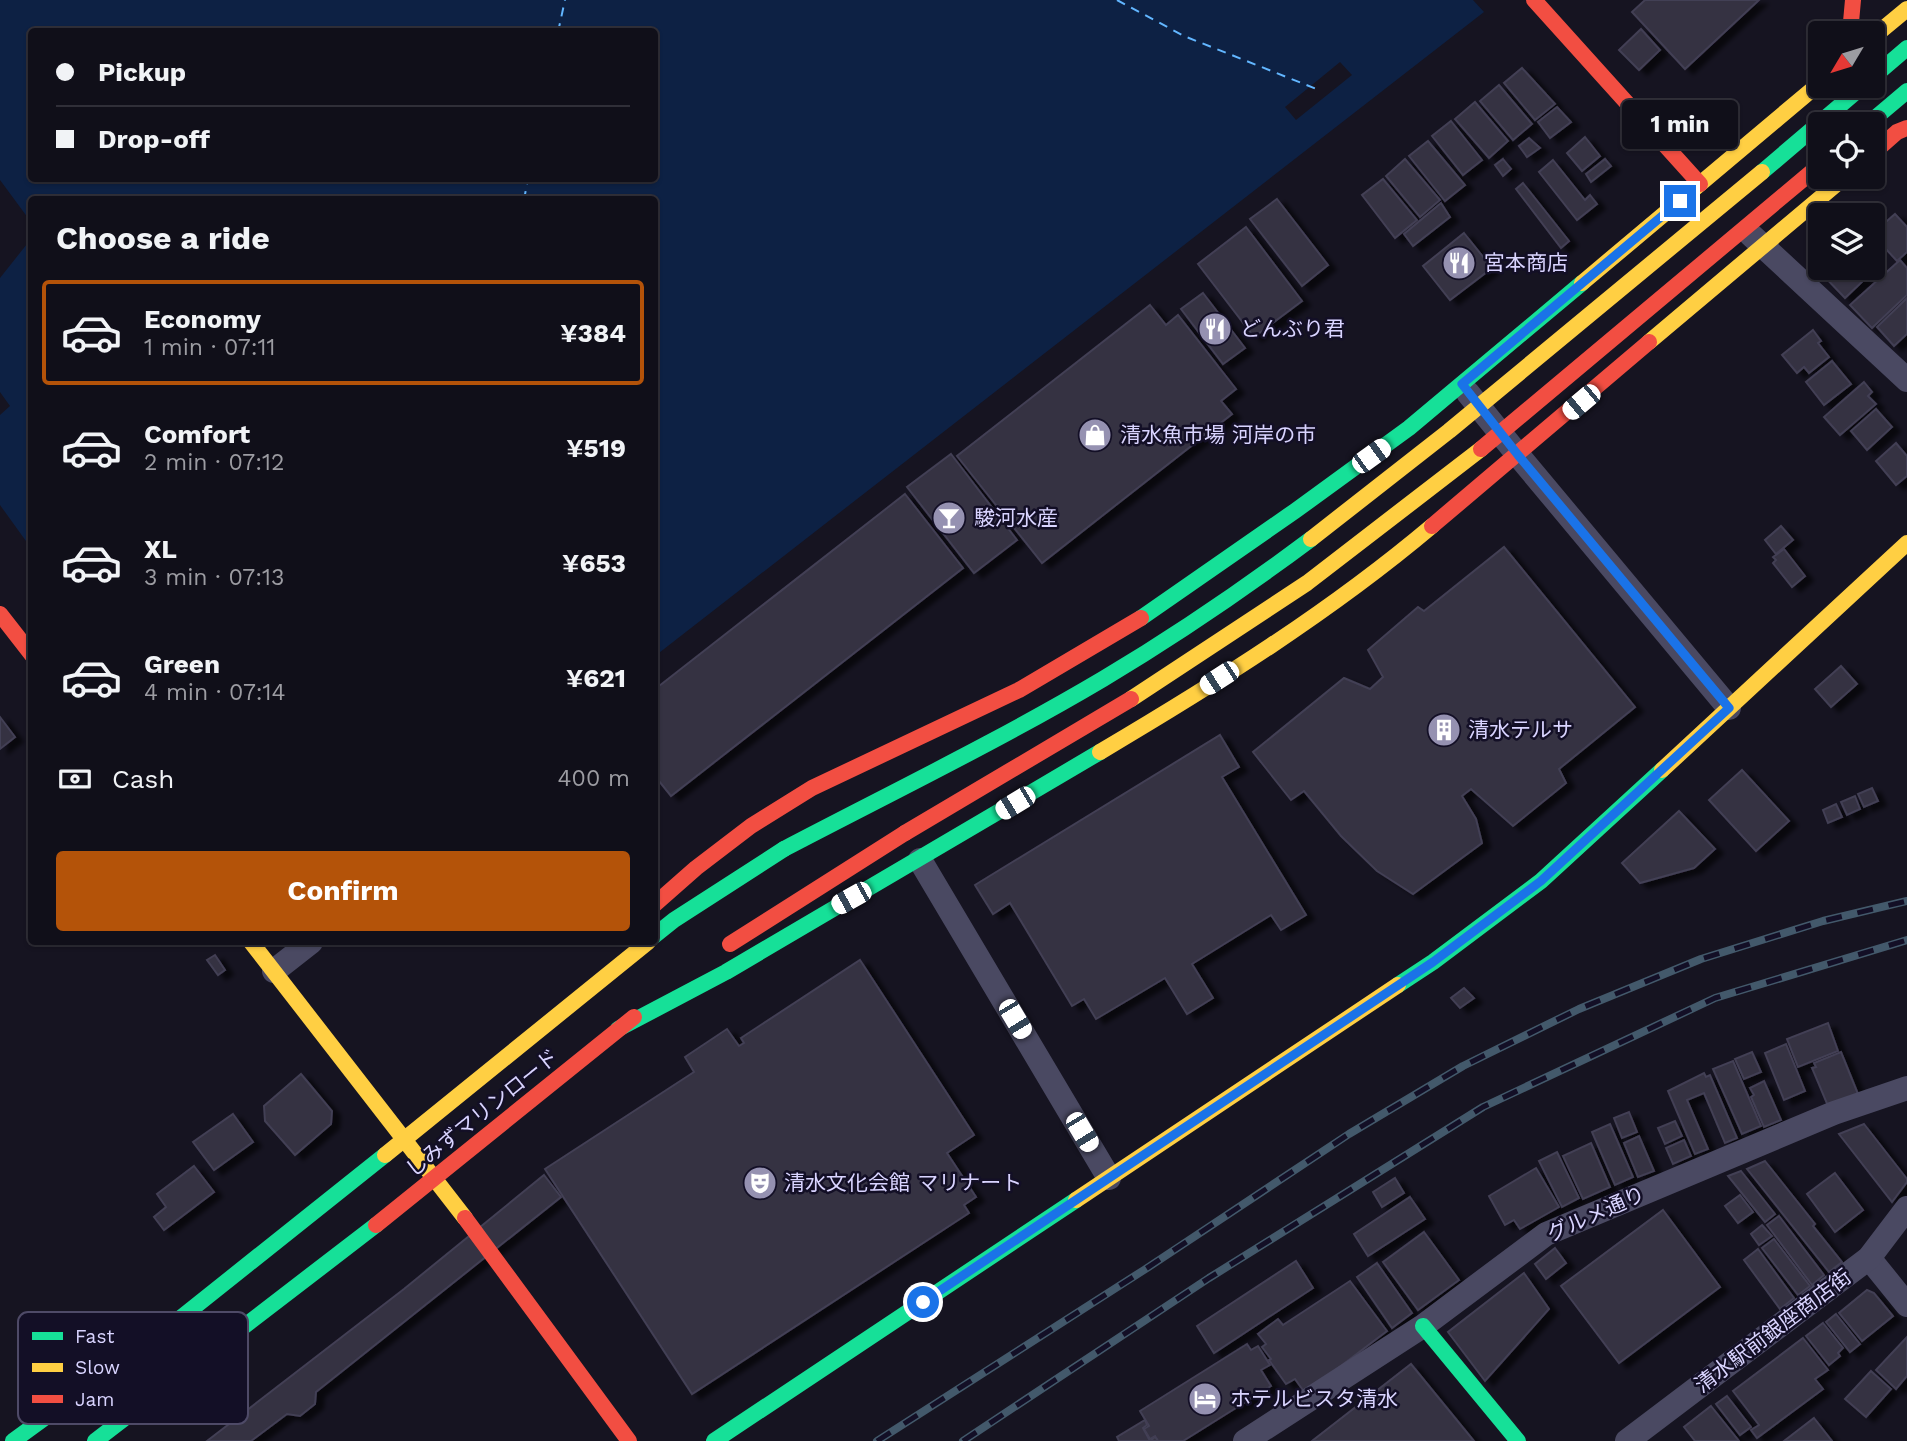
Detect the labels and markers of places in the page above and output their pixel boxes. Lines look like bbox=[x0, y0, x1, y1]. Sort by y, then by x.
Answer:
restaurant icon: 宮本商店 bbox=[1440, 244, 1478, 282]
place label: 宮本商店 bbox=[1484, 250, 1568, 275]
restaurant icon: どんぶり君 bbox=[1196, 310, 1234, 348]
place label: どんぶり君 bbox=[1240, 316, 1345, 341]
shop icon: 清水魚市場 河岸の市 bbox=[1076, 416, 1114, 454]
place label: 清水魚市場 河岸の市 bbox=[1120, 422, 1316, 447]
bar icon: 駿河水産 bbox=[930, 499, 968, 537]
place label: 駿河水産 bbox=[974, 505, 1058, 530]
building icon: 清水テルサ bbox=[1425, 711, 1463, 749]
place label: 清水テルサ bbox=[1468, 717, 1573, 742]
theatre icon: 清水文化会館 マリナート bbox=[741, 1164, 779, 1202]
place label: 清水文化会館 マリナート bbox=[784, 1170, 1022, 1195]
hotel icon: ホテルビスタ清水 bbox=[1186, 1380, 1224, 1418]
place label: ホテルビスタ清水 bbox=[1230, 1386, 1398, 1411]

